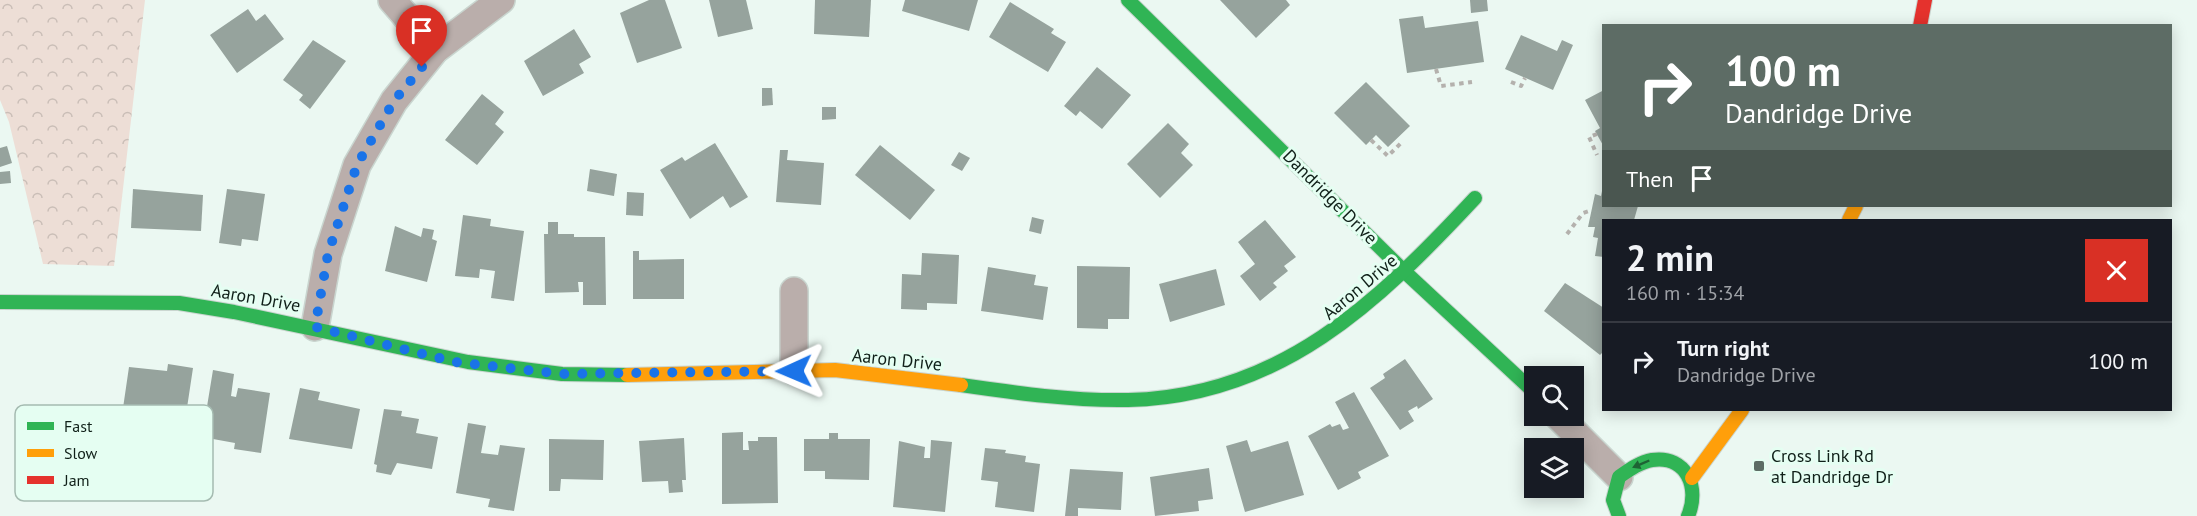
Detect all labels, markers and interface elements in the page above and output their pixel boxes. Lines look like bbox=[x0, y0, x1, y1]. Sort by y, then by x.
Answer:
pin bbox=[396, 5, 447, 67]
icon: arrive bbox=[405, 14, 438, 47]
text: 100 m bbox=[1725, 43, 1841, 98]
icon: right bbox=[1626, 48, 1704, 126]
text: Dandridge Drive bbox=[1725, 96, 1912, 130]
street label: Dandridge Drive bbox=[1278, 144, 1383, 249]
icon: arrive bbox=[1685, 162, 1718, 195]
text: Then bbox=[1626, 165, 1673, 193]
text: 2 min bbox=[1626, 234, 1714, 281]
button: close bbox=[2085, 239, 2148, 302]
street label: Aaron Drive bbox=[1318, 249, 1402, 324]
street label: Aaron Drive bbox=[210, 278, 303, 317]
text: 160 m · 15:34 bbox=[1626, 280, 1744, 306]
text: Turn right bbox=[1677, 334, 1769, 362]
position arrow bbox=[762, 339, 826, 403]
street label: Aaron Drive bbox=[851, 343, 943, 376]
icon: right bbox=[1626, 345, 1659, 378]
text: 100 m bbox=[2088, 347, 2148, 375]
text: Dandridge Drive bbox=[1677, 362, 1816, 388]
map controls bbox=[1524, 366, 1584, 498]
button: search bbox=[1524, 366, 1584, 426]
legend bbox=[15, 405, 213, 501]
text: Fast bbox=[64, 416, 93, 436]
button: layers bbox=[1524, 438, 1584, 498]
text: Slow bbox=[64, 443, 98, 463]
place label: Cross Link Rd at Dandridge Dr bbox=[1771, 444, 1893, 488]
one-way arrow bbox=[1632, 459, 1650, 469]
marker: Cross Link Rd at Dandridge Dr bbox=[1752, 459, 1766, 473]
text: Jam bbox=[63, 470, 90, 490]

